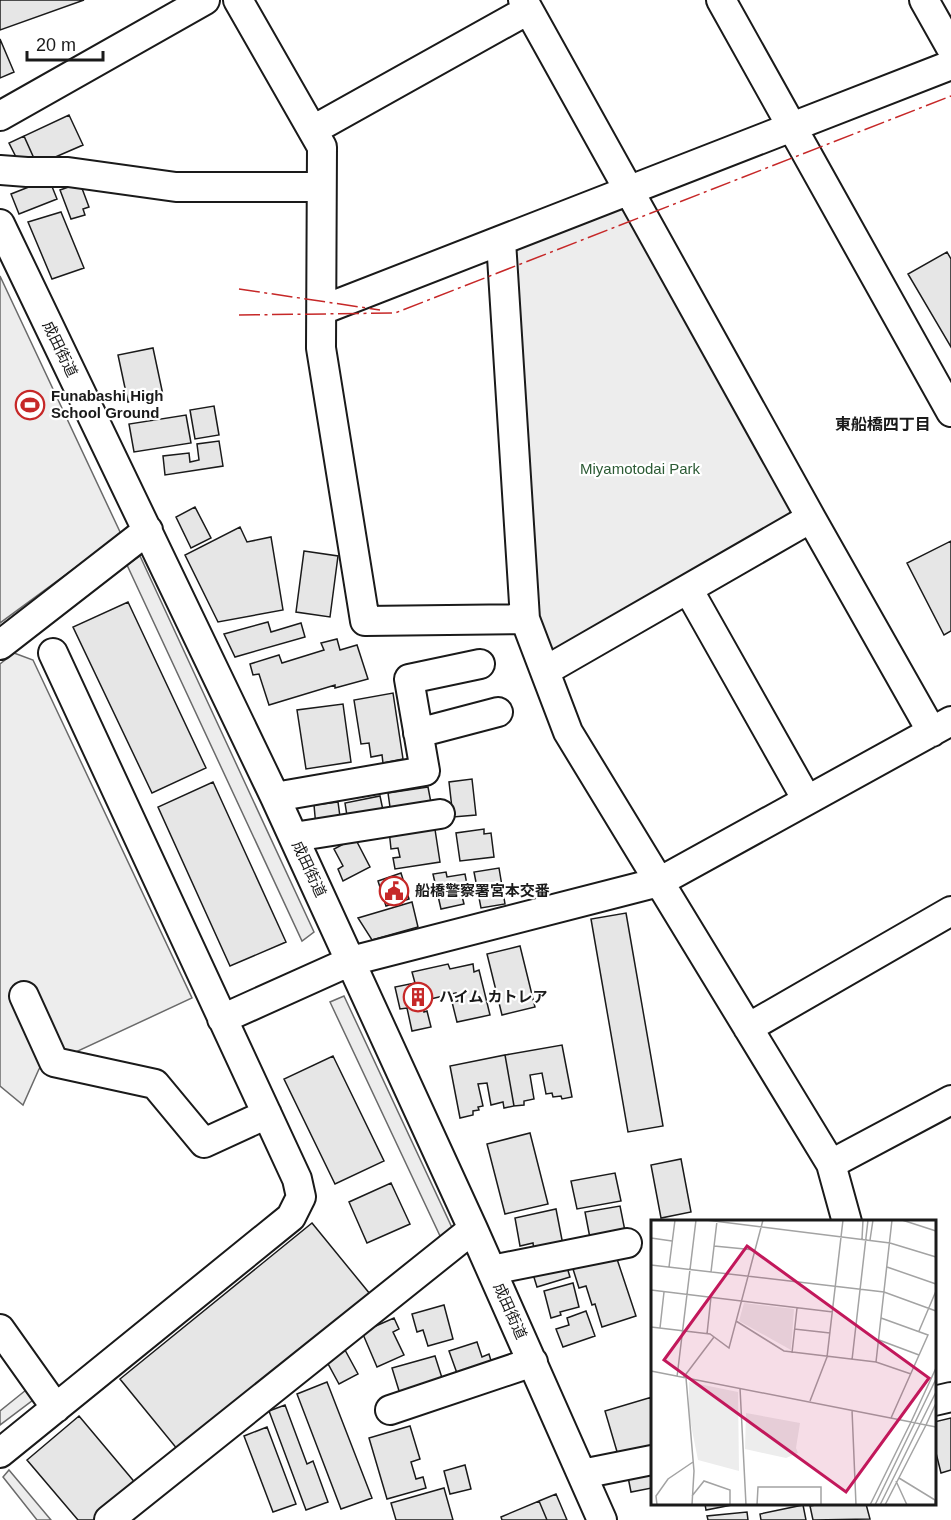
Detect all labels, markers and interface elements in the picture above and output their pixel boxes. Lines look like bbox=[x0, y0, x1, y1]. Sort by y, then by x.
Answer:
scale bar bbox=[27, 24, 104, 62]
text: 20 m bbox=[36, 35, 76, 55]
street label: 成田街道 bbox=[40, 318, 81, 379]
place label: Funabashi High School Ground bbox=[51, 387, 164, 421]
sports icon: Funabashi High School Ground bbox=[14, 389, 46, 421]
district label: 東船橋四丁目 bbox=[835, 416, 931, 433]
park label: Miyamotodai Park bbox=[580, 460, 701, 477]
street label: 成田街道 bbox=[289, 838, 330, 900]
public building icon: 船橋警察署宮本交番 bbox=[378, 875, 410, 907]
place label: 船橋警察署宮本交番 bbox=[415, 882, 550, 899]
building icon: ハイム カトレア bbox=[402, 981, 434, 1013]
place label: ハイム カトレア bbox=[439, 988, 548, 1005]
inset map bbox=[651, 1220, 936, 1505]
street label: 成田街道 bbox=[490, 1280, 530, 1342]

